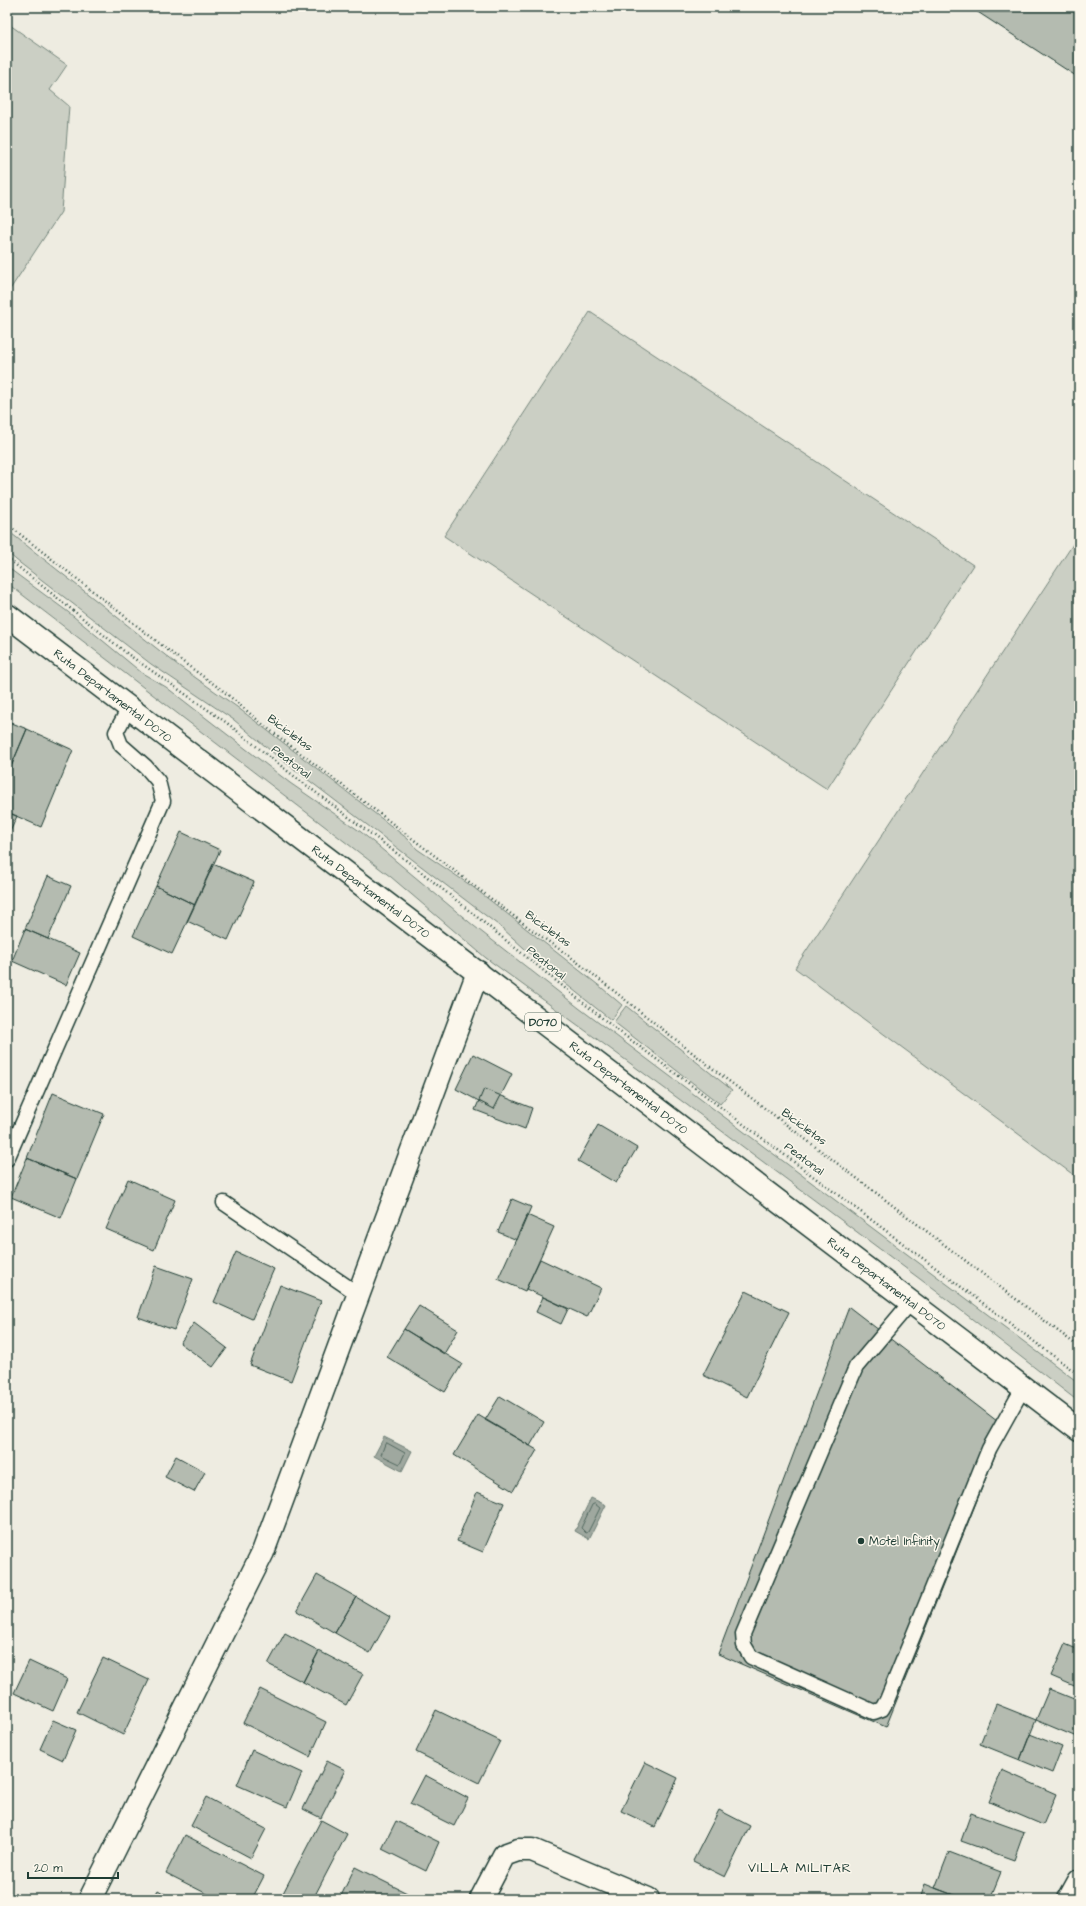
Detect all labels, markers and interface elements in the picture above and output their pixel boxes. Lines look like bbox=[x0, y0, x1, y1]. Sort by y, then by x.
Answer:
street label: Ruta Departamental D070 bbox=[50, 645, 176, 746]
street label: Bicicletas bbox=[264, 710, 316, 756]
street label: Peatonal bbox=[268, 741, 314, 783]
street label: Ruta Departamental D070 bbox=[308, 841, 434, 942]
street label: Bicicletas bbox=[522, 907, 574, 951]
street label: Peatonal bbox=[523, 942, 569, 984]
road number: D070 bbox=[525, 1013, 561, 1031]
street label: Ruta Departamental D070 bbox=[566, 1037, 692, 1139]
street label: Bicicletas bbox=[778, 1104, 830, 1150]
street label: Peatonal bbox=[781, 1138, 828, 1180]
street label: Ruta Departamental D070 bbox=[824, 1233, 950, 1335]
place label: Motel Infinity bbox=[869, 1533, 940, 1551]
marker: Motel Infinity bbox=[856, 1536, 866, 1546]
scale bar bbox=[28, 1854, 118, 1880]
district label: VILLA MILITAR bbox=[748, 1859, 852, 1877]
text: 20 m bbox=[34, 1860, 63, 1877]

